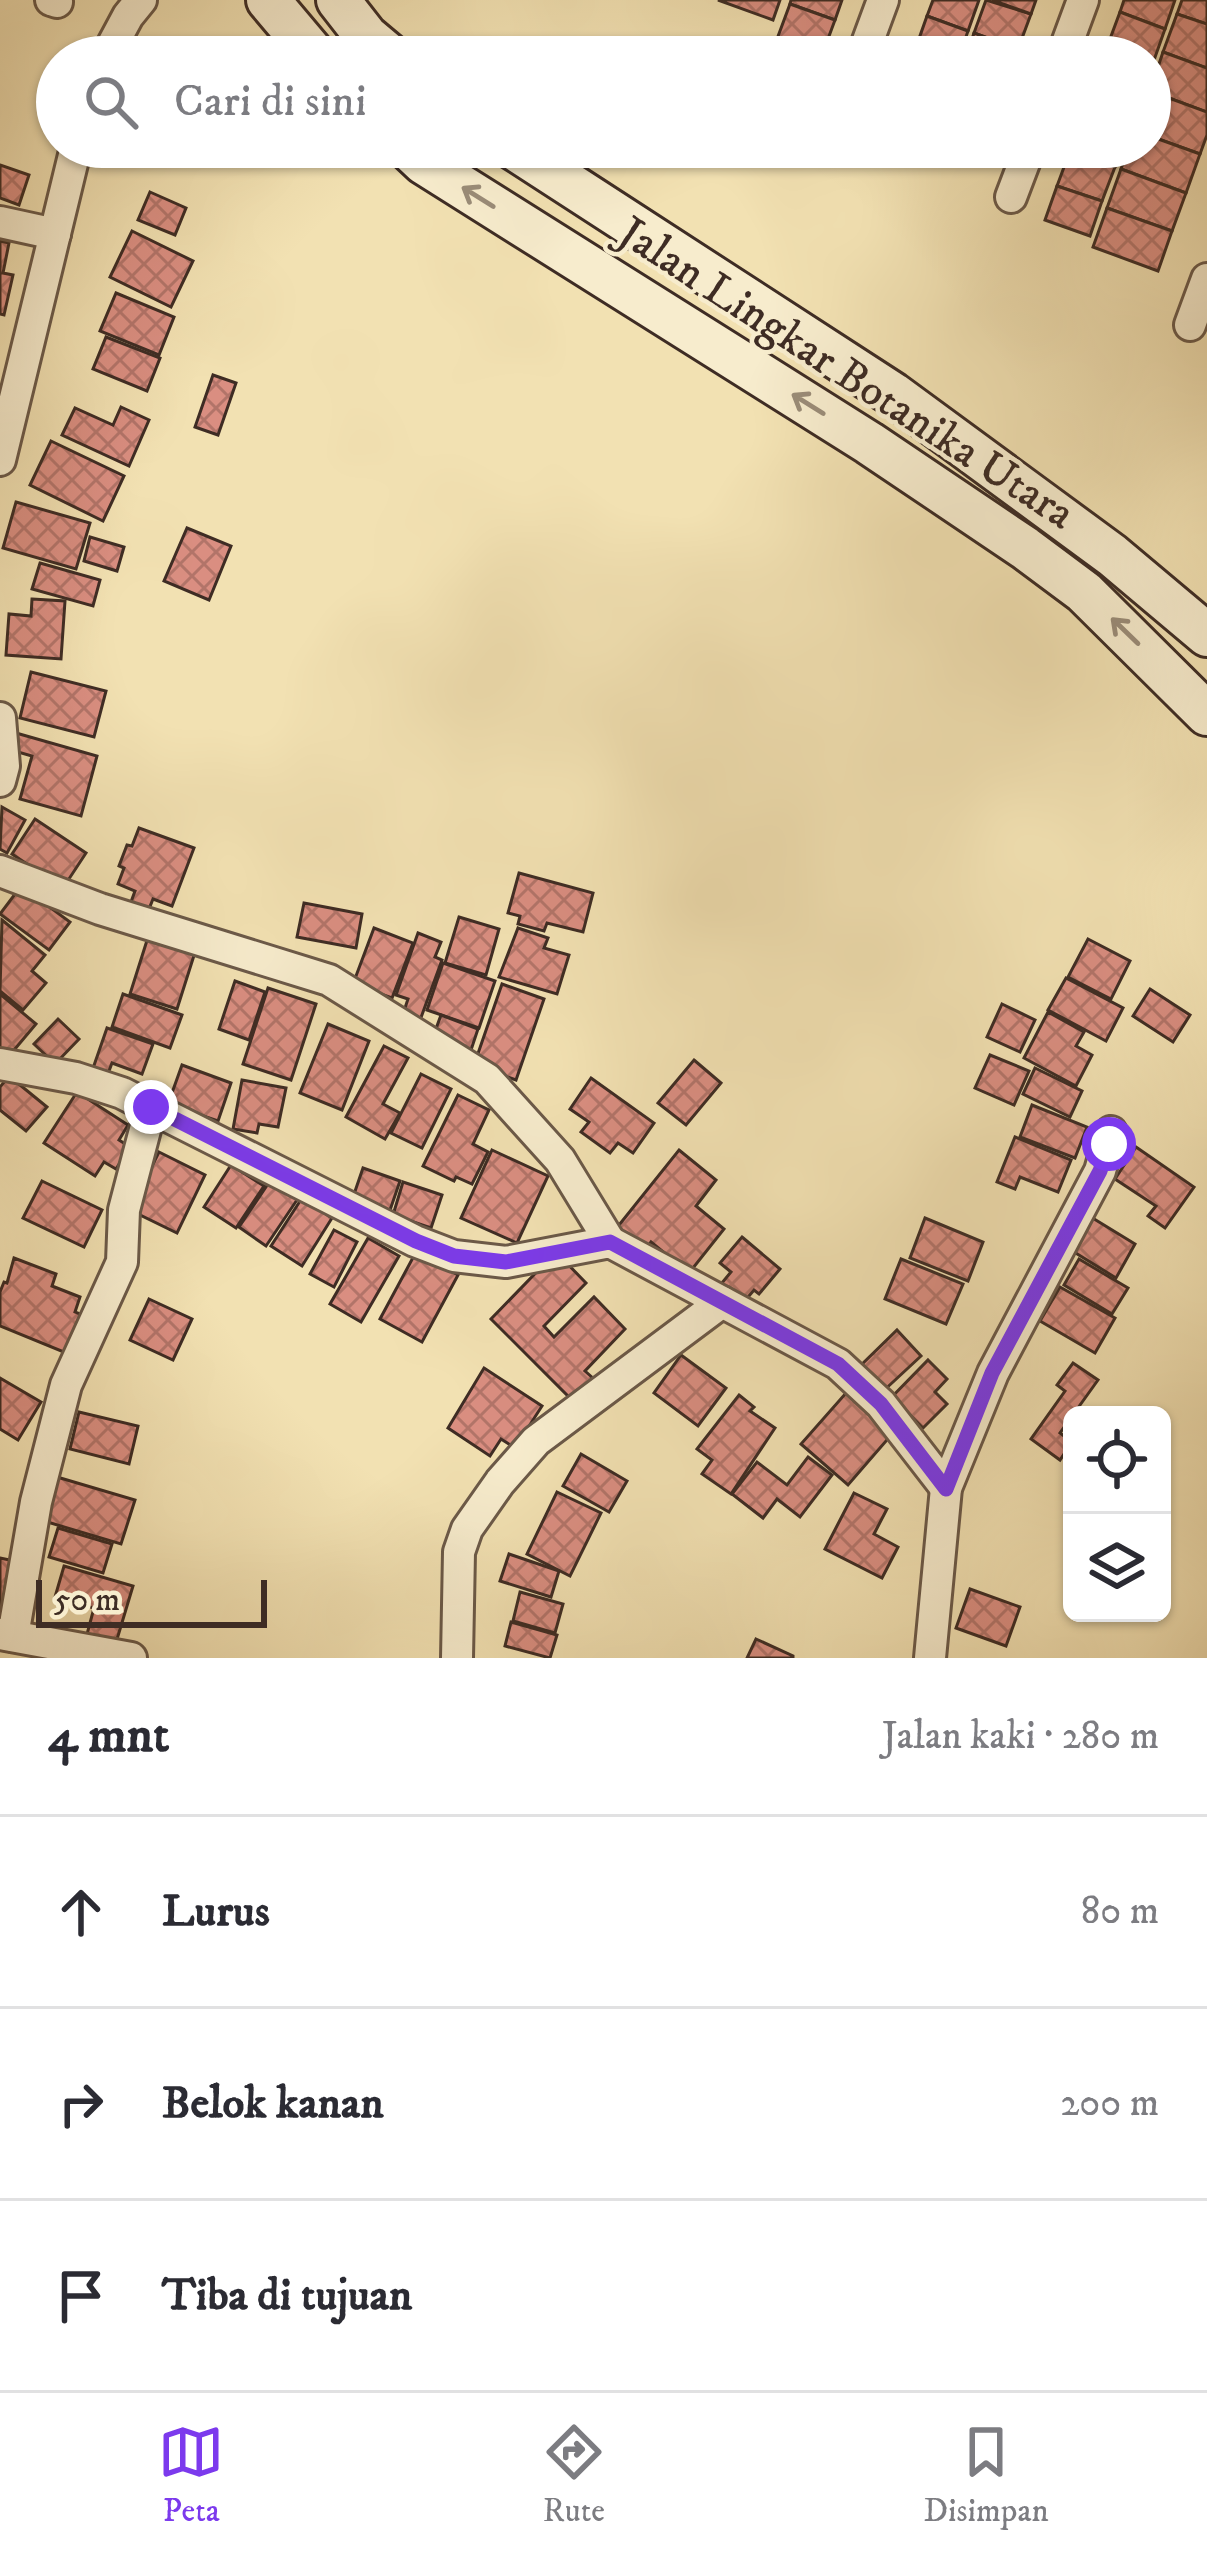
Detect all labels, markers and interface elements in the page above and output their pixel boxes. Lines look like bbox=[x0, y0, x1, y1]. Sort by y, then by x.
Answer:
search box bbox=[36, 36, 1171, 168]
icon: search bbox=[78, 69, 144, 135]
text: Cari di sini bbox=[174, 74, 366, 130]
one-way arrow bbox=[462, 185, 496, 209]
street label: Jalan Lingkar Botanika Utara bbox=[604, 203, 1085, 543]
one-way arrow bbox=[792, 392, 826, 416]
one-way arrow bbox=[1110, 618, 1140, 646]
route end bbox=[124, 1080, 178, 1134]
route start bbox=[1082, 1117, 1136, 1171]
map controls bbox=[1063, 1406, 1171, 1622]
button: locate bbox=[1063, 1406, 1171, 1514]
button: layers bbox=[1063, 1514, 1171, 1622]
scale bar bbox=[36, 1574, 267, 1627]
text: 50 m bbox=[54, 1580, 120, 1621]
text: 4 mnt bbox=[48, 1704, 169, 1768]
text: Jalan kaki · 280 m bbox=[882, 1712, 1159, 1761]
icon: ahead bbox=[48, 1879, 114, 1945]
text: Lurus bbox=[162, 1884, 270, 1940]
text: 80 m bbox=[1081, 1887, 1159, 1936]
icon: right bbox=[48, 2071, 114, 2137]
text: Belok kanan bbox=[162, 2076, 384, 2132]
text: 200 m bbox=[1060, 2079, 1159, 2128]
icon: arrive bbox=[48, 2263, 114, 2329]
text: Tiba di tujuan bbox=[162, 2268, 412, 2324]
tab: Peta bbox=[158, 2419, 224, 2532]
tab: Rute bbox=[541, 2419, 607, 2532]
tab: Disimpan bbox=[923, 2419, 1049, 2532]

